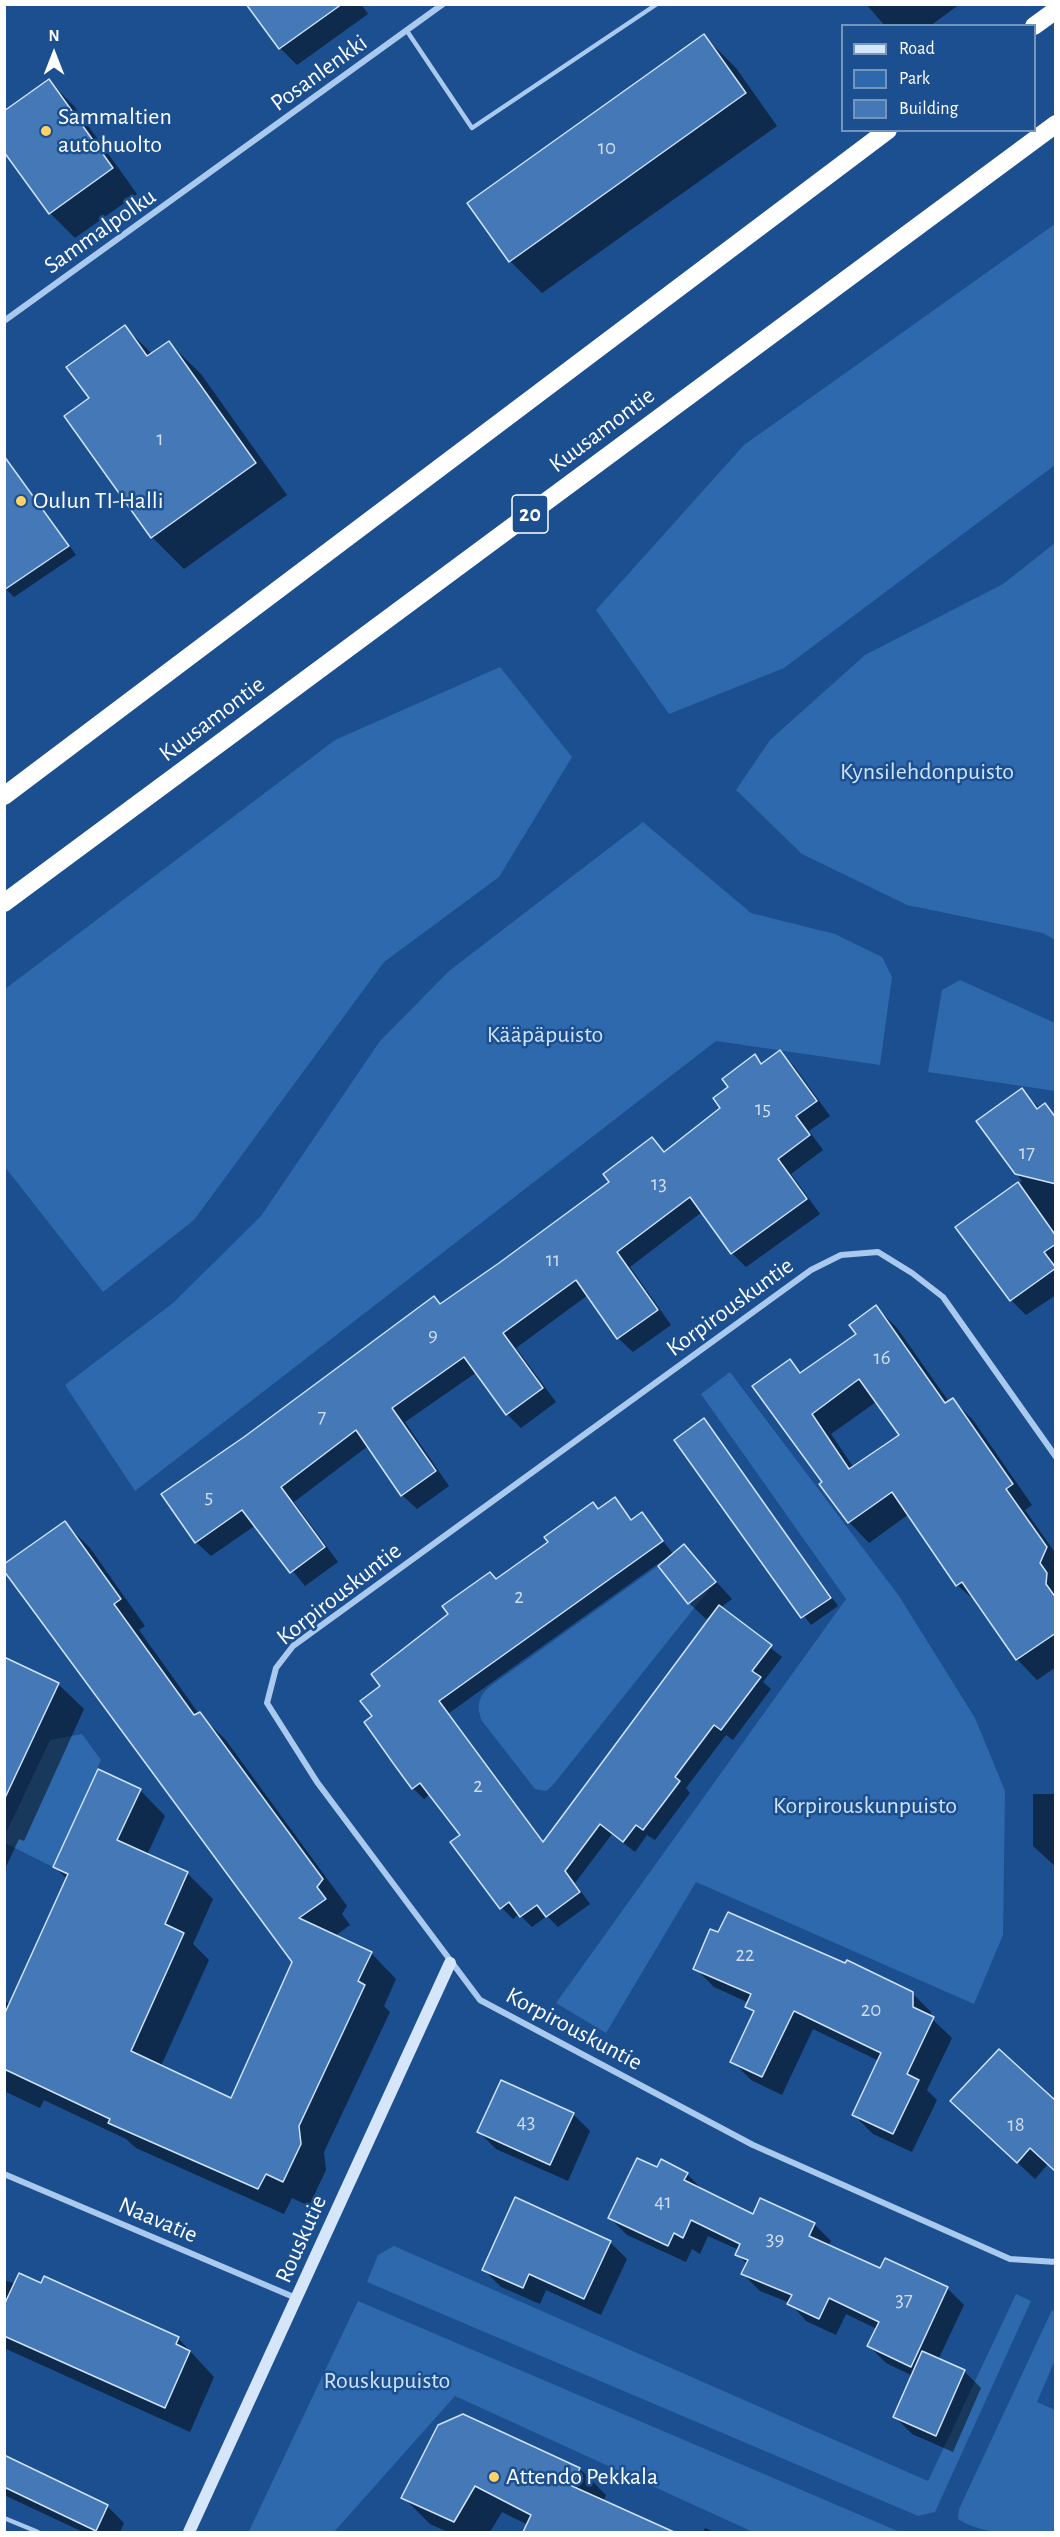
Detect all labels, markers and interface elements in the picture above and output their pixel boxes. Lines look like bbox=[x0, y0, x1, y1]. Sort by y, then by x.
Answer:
north arrow bbox=[24, 24, 84, 84]
legend bbox=[841, 24, 1036, 132]
text: N bbox=[48, 28, 60, 44]
street label: Posanlenkki bbox=[265, 28, 373, 118]
text: Road bbox=[899, 40, 935, 58]
text: Park bbox=[899, 70, 930, 88]
text: Building bbox=[899, 100, 958, 118]
place label: Sammaltien autohuolto bbox=[58, 103, 172, 159]
marker: Sammaltien autohuolto bbox=[39, 124, 53, 138]
house number: 10 bbox=[598, 135, 616, 161]
street label: Sammalpolku bbox=[39, 182, 161, 280]
street label: Kuusamontie bbox=[544, 381, 660, 479]
house number: 1 bbox=[156, 426, 164, 452]
place label: Oulun TI-Halli bbox=[33, 487, 164, 515]
marker: Oulun TI-Halli bbox=[14, 494, 28, 508]
road number: 20 bbox=[512, 495, 548, 533]
street label: Kuusamontie bbox=[154, 670, 270, 768]
park label: Kynsilehdonpuisto bbox=[840, 758, 1014, 786]
park label: Kääpäpuisto bbox=[487, 1021, 603, 1049]
house number: 15 bbox=[755, 1096, 771, 1122]
house number: 17 bbox=[1019, 1140, 1035, 1166]
house number: 13 bbox=[651, 1171, 667, 1197]
house number: 11 bbox=[546, 1247, 560, 1273]
street label: Korpirouskuntie bbox=[661, 1251, 799, 1363]
house number: 9 bbox=[428, 1322, 438, 1348]
house number: 16 bbox=[873, 1345, 891, 1371]
house number: 7 bbox=[318, 1404, 326, 1430]
house number: 5 bbox=[205, 1484, 213, 1510]
street label: Korpirouskuntie bbox=[271, 1536, 407, 1652]
house number: 2 bbox=[514, 1584, 524, 1610]
house number: 2 bbox=[473, 1773, 483, 1799]
park label: Korpirouskunpuisto bbox=[773, 1792, 957, 1820]
house number: 22 bbox=[735, 1942, 755, 1968]
street label: Korpirouskuntie bbox=[501, 1981, 647, 2077]
house number: 20 bbox=[861, 1997, 881, 2023]
house number: 43 bbox=[517, 2109, 535, 2135]
house number: 18 bbox=[1007, 2112, 1025, 2138]
house number: 41 bbox=[654, 2189, 672, 2215]
street label: Naavatie bbox=[114, 2190, 202, 2250]
street label: Rouskutie bbox=[269, 2191, 333, 2287]
house number: 39 bbox=[766, 2226, 784, 2252]
house number: 37 bbox=[895, 2287, 913, 2313]
park label: Rouskupuisto bbox=[324, 2367, 450, 2395]
place label: Attendo Pekkala bbox=[506, 2463, 658, 2491]
marker: Attendo Pekkala bbox=[487, 2470, 501, 2484]

